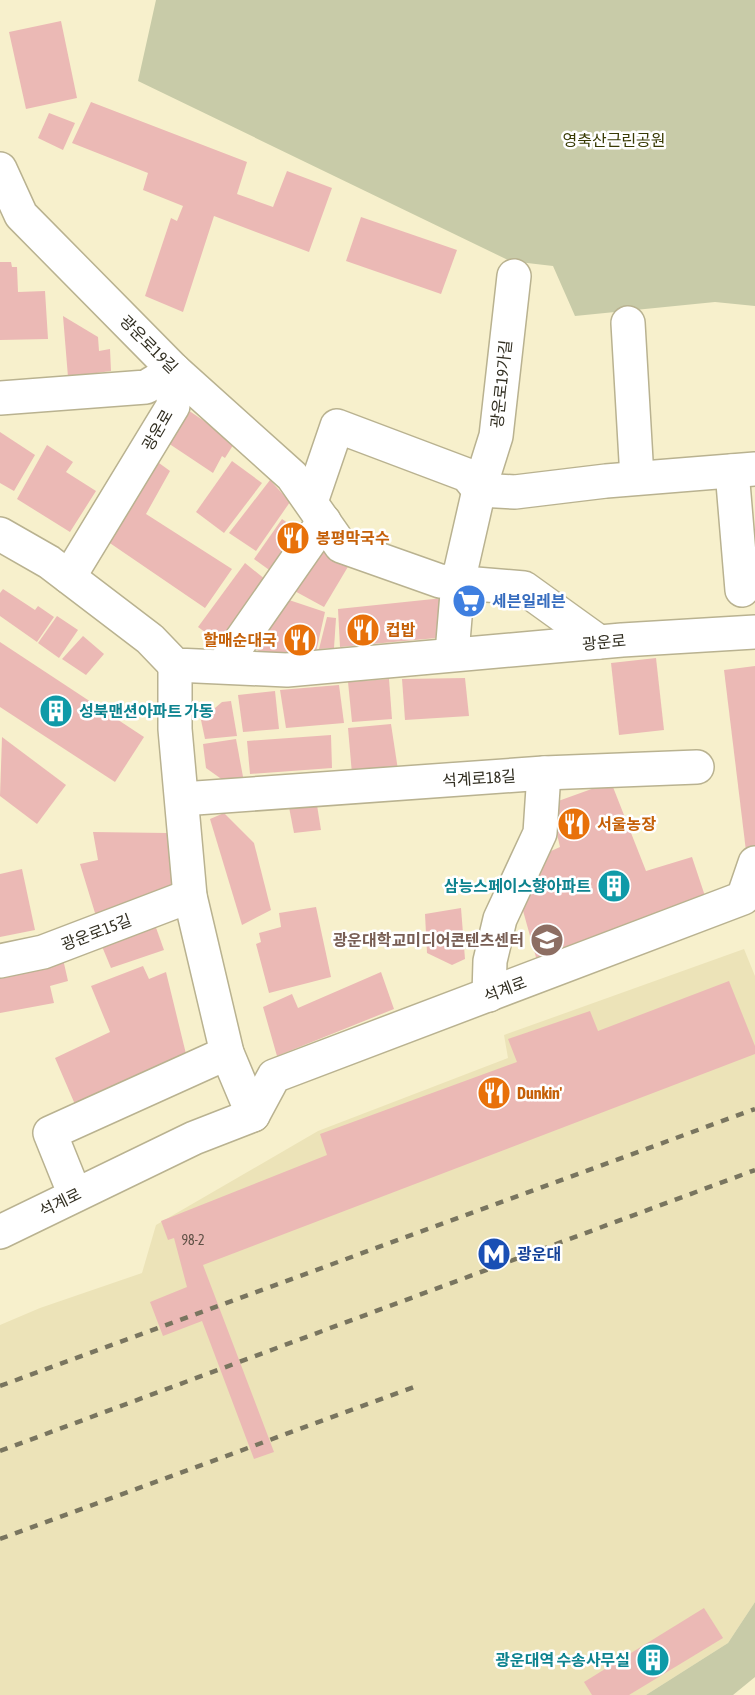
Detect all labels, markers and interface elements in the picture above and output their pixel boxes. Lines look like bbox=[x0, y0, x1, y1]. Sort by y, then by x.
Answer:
park label: 영축산근린공원 bbox=[562, 131, 666, 149]
street label: 광운로19길 bbox=[117, 312, 181, 376]
street label: 광운로19가길 bbox=[487, 339, 515, 429]
street label: 광운로 bbox=[138, 406, 176, 454]
restaurant icon: 봉평막국수 bbox=[275, 520, 311, 556]
place label: 봉평막국수 bbox=[316, 529, 390, 547]
supermarket icon: 세븐일레븐 bbox=[451, 583, 487, 619]
place label: 세븐일레븐 bbox=[492, 592, 566, 610]
restaurant icon: 컵밥 bbox=[345, 612, 381, 648]
place label: 컵밥 bbox=[386, 621, 416, 639]
restaurant icon: 할매순대국 bbox=[282, 622, 318, 658]
place label: 할매순대국 bbox=[203, 631, 277, 649]
street label: 광운로 bbox=[581, 631, 627, 653]
building icon: 성북맨션아파트 가동 bbox=[38, 693, 74, 729]
place label: 성북맨션아파트 가동 bbox=[79, 702, 214, 720]
street label: 석계로18길 bbox=[442, 766, 516, 790]
restaurant icon: 서울농장 bbox=[556, 806, 592, 842]
place label: 서울농장 bbox=[597, 815, 656, 833]
building icon: 삼능스페이스향아파트 bbox=[596, 868, 632, 904]
place label: 삼능스페이스향아파트 bbox=[444, 877, 591, 895]
street label: 광운로15길 bbox=[58, 910, 134, 954]
school or university icon: 광운대학교미디어콘텐츠센터 bbox=[529, 922, 565, 958]
place label: 광운대학교미디어콘텐츠센터 bbox=[333, 931, 524, 949]
street label: 석계로 bbox=[481, 973, 529, 1005]
restaurant icon: Dunkin' bbox=[476, 1075, 512, 1111]
place label: Dunkin' bbox=[517, 1084, 563, 1102]
street label: 석계로 bbox=[36, 1184, 84, 1220]
house number: 98-2 bbox=[181, 1232, 205, 1248]
metro station icon: 광운대 bbox=[476, 1236, 512, 1272]
place label: 광운대 bbox=[517, 1245, 561, 1263]
building icon: 광운대역 수송사무실 bbox=[635, 1642, 671, 1678]
place label: 광운대역 수송사무실 bbox=[495, 1651, 630, 1669]

